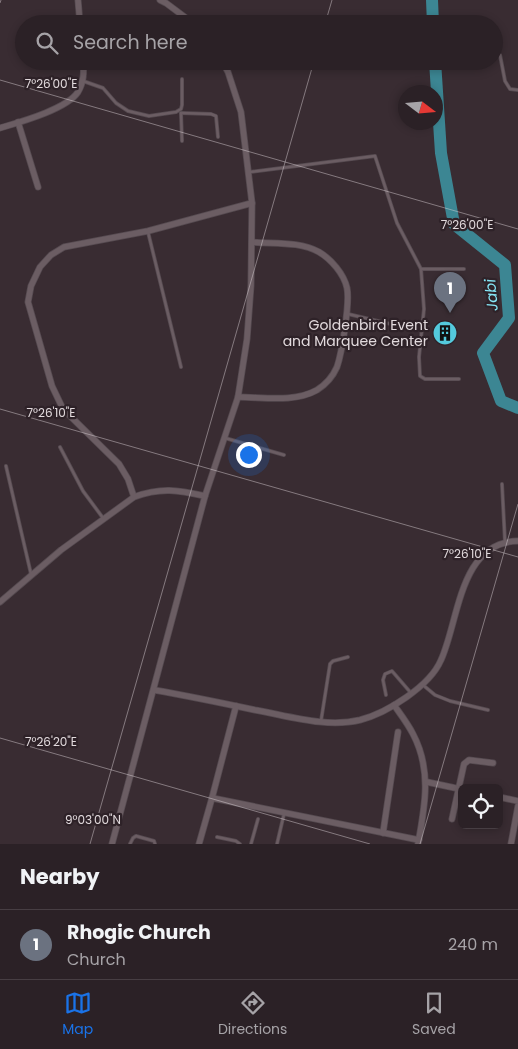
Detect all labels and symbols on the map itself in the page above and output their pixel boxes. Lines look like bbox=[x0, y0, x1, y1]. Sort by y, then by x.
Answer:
text: 7°26'00"E bbox=[25, 75, 77, 92]
north arrow bbox=[398, 85, 443, 130]
text: 7°26'00"E bbox=[441, 216, 493, 233]
pin: 1 bbox=[434, 272, 466, 313]
water label: Jabi bbox=[479, 278, 503, 312]
place label: Goldenbird Event and Marquee Center bbox=[283, 315, 428, 351]
building icon: Goldenbird Event and Marquee Center bbox=[432, 320, 458, 346]
text: 7°26'10"E bbox=[27, 404, 75, 421]
your location bbox=[236, 442, 262, 468]
text: 7°26'10"E bbox=[443, 545, 491, 562]
text: 7°26'20"E bbox=[25, 733, 77, 750]
text: 9°03'00"N bbox=[65, 811, 121, 828]

